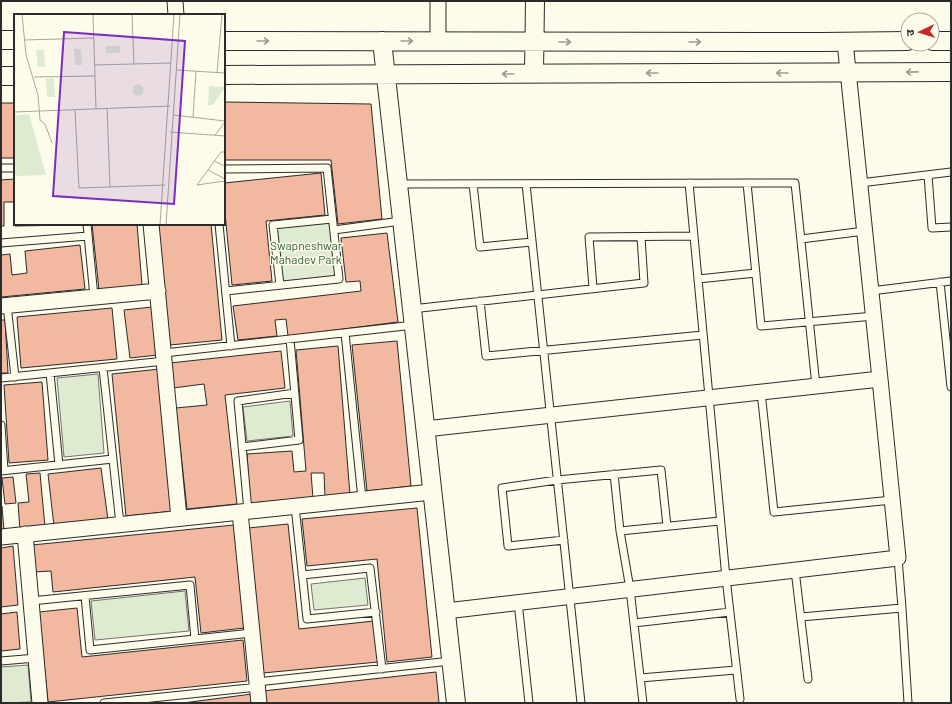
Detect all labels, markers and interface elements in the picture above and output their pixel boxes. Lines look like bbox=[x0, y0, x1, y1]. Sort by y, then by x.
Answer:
north arrow bbox=[900, 12, 940, 52]
inset map bbox=[14, 14, 225, 225]
text: उ bbox=[903, 29, 916, 36]
one-way arrow bbox=[256, 37, 269, 45]
one-way arrow bbox=[400, 37, 413, 45]
one-way arrow bbox=[558, 38, 571, 46]
one-way arrow bbox=[688, 38, 701, 46]
one-way arrow bbox=[906, 68, 919, 76]
one-way arrow bbox=[646, 69, 659, 77]
one-way arrow bbox=[776, 69, 789, 77]
one-way arrow bbox=[502, 70, 515, 78]
park label: Swapneshwar Mahadev Park bbox=[270, 238, 343, 266]

